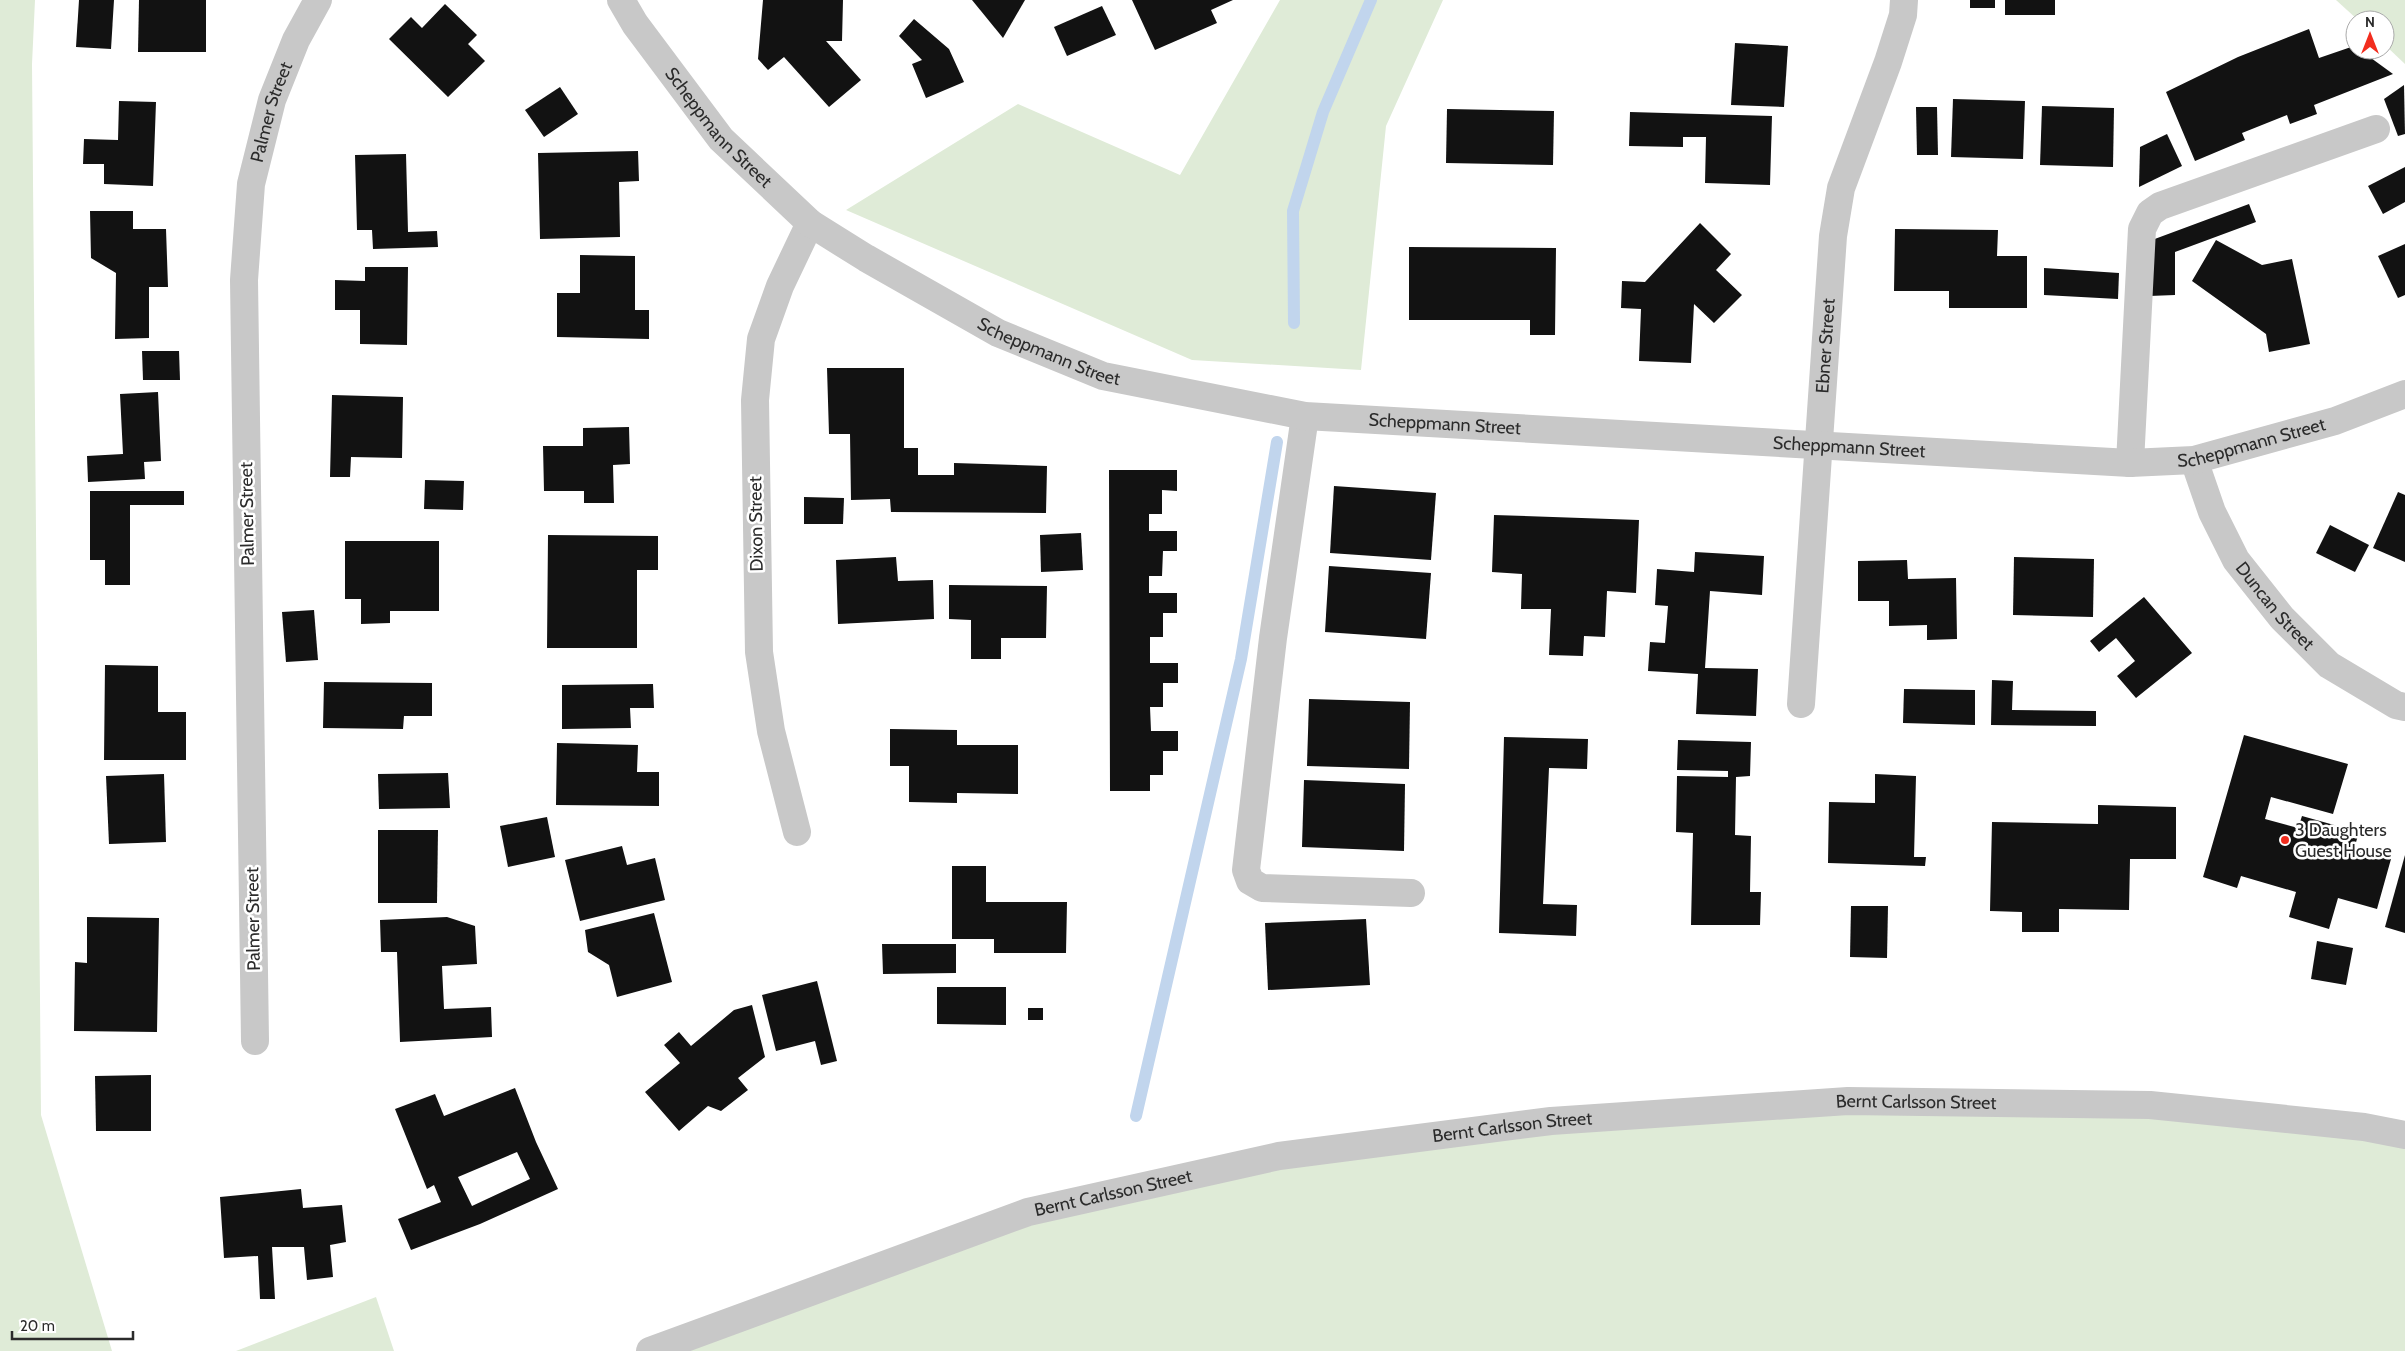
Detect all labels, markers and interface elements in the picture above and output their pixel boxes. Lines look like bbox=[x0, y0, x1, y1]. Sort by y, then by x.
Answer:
north arrow bbox=[2345, 10, 2395, 60]
text: N bbox=[2365, 13, 2375, 31]
street label: Palmer Street bbox=[246, 59, 297, 165]
street label: Scheppmann Street bbox=[660, 63, 777, 192]
street label: Ebner Street bbox=[1811, 298, 1840, 394]
street label: Scheppmann Street bbox=[973, 313, 1122, 390]
street label: Scheppmann Street bbox=[1368, 409, 1522, 439]
street label: Scheppmann Street bbox=[2177, 413, 2328, 472]
street label: Scheppmann Street bbox=[1772, 432, 1926, 462]
street label: Palmer Street bbox=[235, 462, 259, 566]
street label: Dixon Street bbox=[744, 476, 768, 572]
street label: Duncan Street bbox=[2231, 557, 2319, 655]
place label: 3 Daughters Guest House bbox=[2295, 819, 2392, 862]
marker: 3 Daughters Guest House bbox=[2279, 834, 2291, 846]
street label: Palmer Street bbox=[241, 867, 265, 971]
street label: Bernt Carlsson Street bbox=[1835, 1090, 1997, 1114]
street label: Bernt Carlsson Street bbox=[1431, 1107, 1593, 1147]
street label: Bernt Carlsson Street bbox=[1032, 1165, 1194, 1221]
scale bar bbox=[12, 1308, 134, 1340]
text: 20 m bbox=[20, 1317, 55, 1335]

